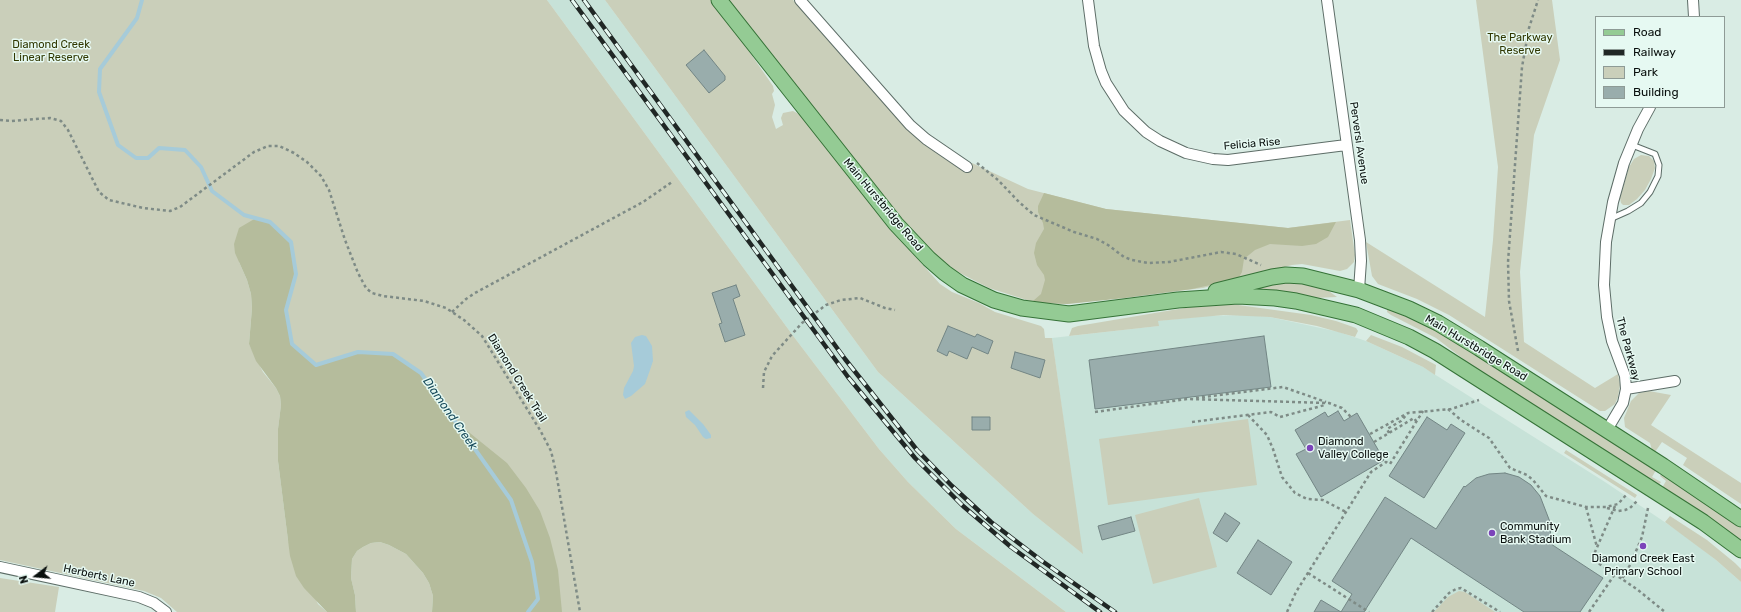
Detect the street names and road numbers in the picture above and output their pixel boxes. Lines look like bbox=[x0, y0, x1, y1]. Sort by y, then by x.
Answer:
street label: Perversi Avenue bbox=[1347, 101, 1371, 185]
street label: Felicia Rise bbox=[1223, 135, 1281, 153]
street label: Main Hurstbridge Road bbox=[840, 156, 926, 254]
street label: Main Hurstbridge Road bbox=[1423, 312, 1529, 384]
street label: The Parkway bbox=[1613, 316, 1643, 382]
street label: Diamond Creek Trail bbox=[485, 332, 549, 424]
street label: Herberts Lane bbox=[62, 562, 136, 590]

